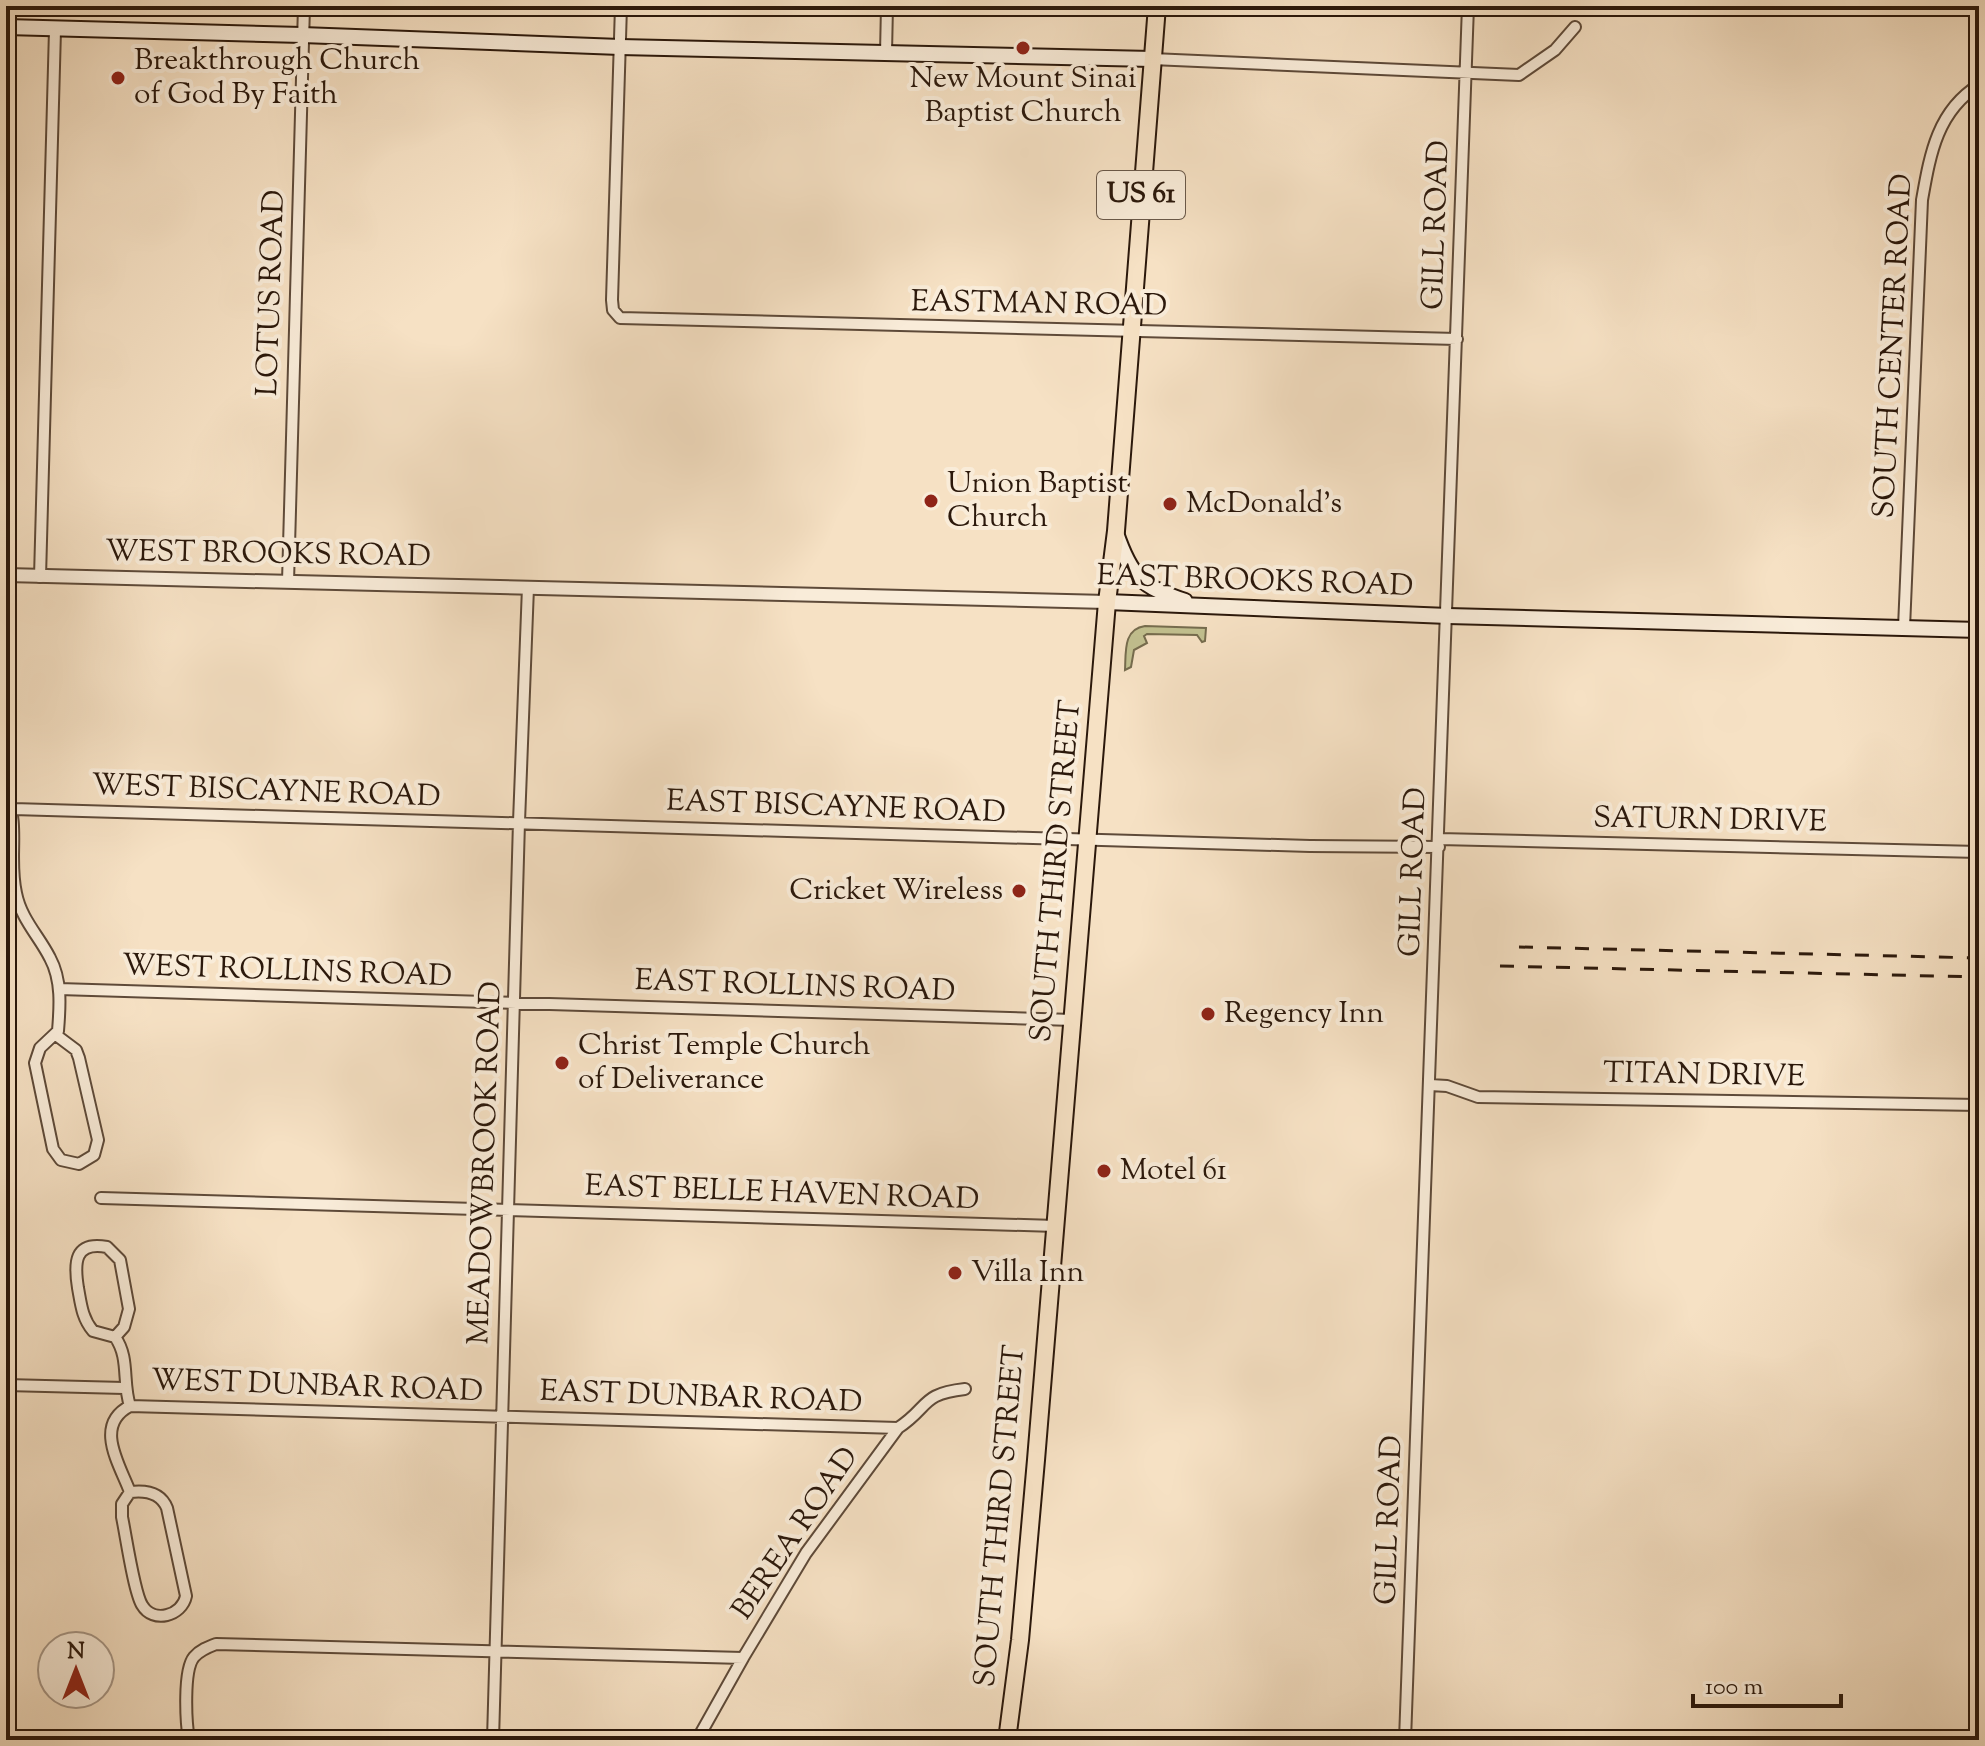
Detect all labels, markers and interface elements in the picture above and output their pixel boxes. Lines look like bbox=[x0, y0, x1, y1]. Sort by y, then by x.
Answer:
marker: New Mount Sinai Baptist Church bbox=[1014, 39, 1032, 57]
place label: Breakthrough Church of God By Faith bbox=[134, 40, 421, 117]
place label: New Mount Sinai Baptist Church bbox=[909, 58, 1137, 135]
marker: Breakthrough Church of God By Faith bbox=[109, 69, 127, 87]
street label: GILL ROAD bbox=[1413, 139, 1461, 311]
road number: US 61 bbox=[1097, 171, 1185, 219]
street label: SOUTH CENTER ROAD bbox=[1863, 172, 1925, 520]
street label: LOTUS ROAD bbox=[247, 189, 297, 397]
street label: EASTMAN ROAD bbox=[911, 281, 1167, 329]
place label: Union Baptist Church bbox=[947, 463, 1128, 540]
place label: McDonald's bbox=[1186, 483, 1342, 526]
marker: Union Baptist Church bbox=[922, 492, 940, 510]
marker: McDonald's bbox=[1161, 495, 1179, 513]
street label: WEST BROOKS ROAD bbox=[105, 531, 431, 579]
street label: EAST BROOKS ROAD bbox=[1096, 555, 1414, 609]
street label: SOUTH THIRD STREET bbox=[1021, 698, 1093, 1044]
street label: WEST BISCAYNE ROAD bbox=[91, 764, 441, 820]
street label: EAST BISCAYNE ROAD bbox=[666, 781, 1006, 835]
street label: GILL ROAD bbox=[1390, 786, 1438, 958]
street label: SATURN DRIVE bbox=[1593, 797, 1827, 845]
place label: Cricket Wireless bbox=[789, 870, 1003, 913]
marker: Cricket Wireless bbox=[1010, 882, 1028, 900]
street label: WEST ROLLINS ROAD bbox=[121, 945, 453, 999]
street label: EAST ROLLINS ROAD bbox=[634, 960, 956, 1014]
street label: MEADOWBROOK ROAD bbox=[458, 980, 514, 1346]
place label: Regency Inn bbox=[1224, 993, 1384, 1036]
marker: Regency Inn bbox=[1199, 1005, 1217, 1023]
place label: Christ Temple Church of Deliverance bbox=[578, 1025, 871, 1102]
street label: TITAN DRIVE bbox=[1603, 1053, 1805, 1099]
marker: Christ Temple Church of Deliverance bbox=[553, 1054, 571, 1072]
place label: Motel 61 bbox=[1120, 1150, 1227, 1193]
marker: Motel 61 bbox=[1095, 1162, 1113, 1180]
street label: EAST BELLE HAVEN ROAD bbox=[584, 1166, 980, 1222]
place label: Villa Inn bbox=[971, 1252, 1084, 1295]
marker: Villa Inn bbox=[946, 1264, 964, 1282]
street label: SOUTH THIRD STREET bbox=[965, 1343, 1037, 1689]
street label: WEST DUNBAR ROAD bbox=[150, 1360, 484, 1414]
street label: EAST DUNBAR ROAD bbox=[539, 1371, 863, 1425]
street label: GILL ROAD bbox=[1366, 1434, 1414, 1606]
street label: BEREA ROAD bbox=[722, 1439, 870, 1629]
north arrow bbox=[36, 1630, 116, 1710]
text: N bbox=[67, 1637, 85, 1669]
scale bar bbox=[1693, 1658, 1841, 1708]
text: 100 m bbox=[1705, 1671, 1763, 1705]

